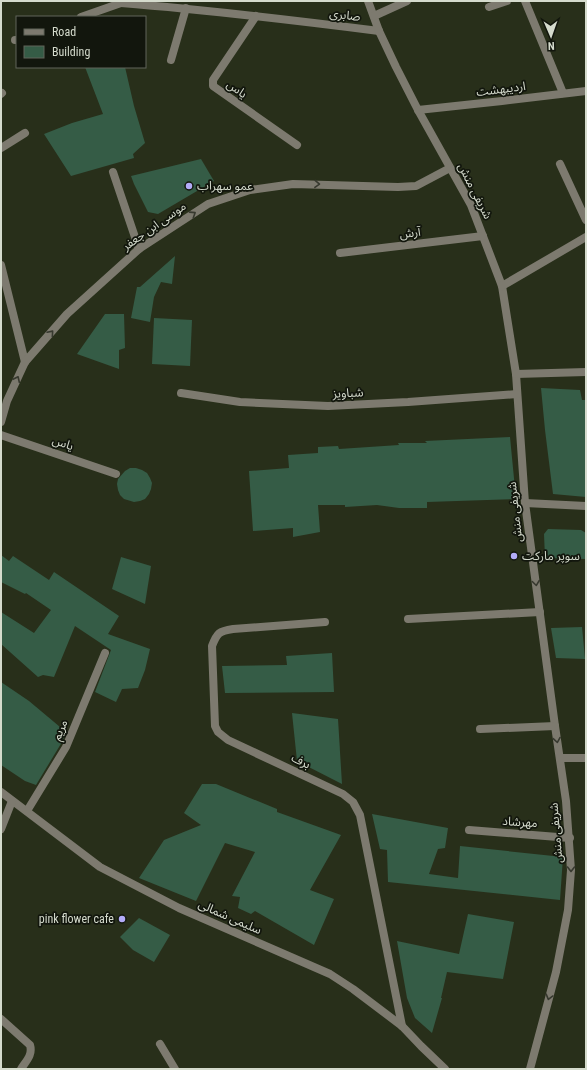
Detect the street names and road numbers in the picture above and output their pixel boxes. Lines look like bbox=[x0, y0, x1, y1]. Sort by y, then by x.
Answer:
street label: صابری bbox=[329, 6, 362, 24]
street label: یاس bbox=[224, 77, 250, 101]
street label: اردیبهشت bbox=[475, 79, 527, 99]
street label: شریفی منش bbox=[455, 161, 495, 221]
street label: موسی ابن جعفر bbox=[119, 199, 189, 254]
street label: آرش bbox=[399, 225, 422, 241]
street label: شباویز bbox=[331, 385, 364, 401]
street label: یاس bbox=[50, 433, 76, 453]
street label: شریفی منش bbox=[505, 481, 525, 543]
street label: مریم bbox=[49, 718, 72, 743]
street label: برف bbox=[289, 750, 313, 772]
street label: شریفی منش bbox=[546, 802, 566, 864]
street label: مهرشاد bbox=[502, 814, 538, 830]
street label: سلیمی شمالی bbox=[196, 897, 264, 937]

